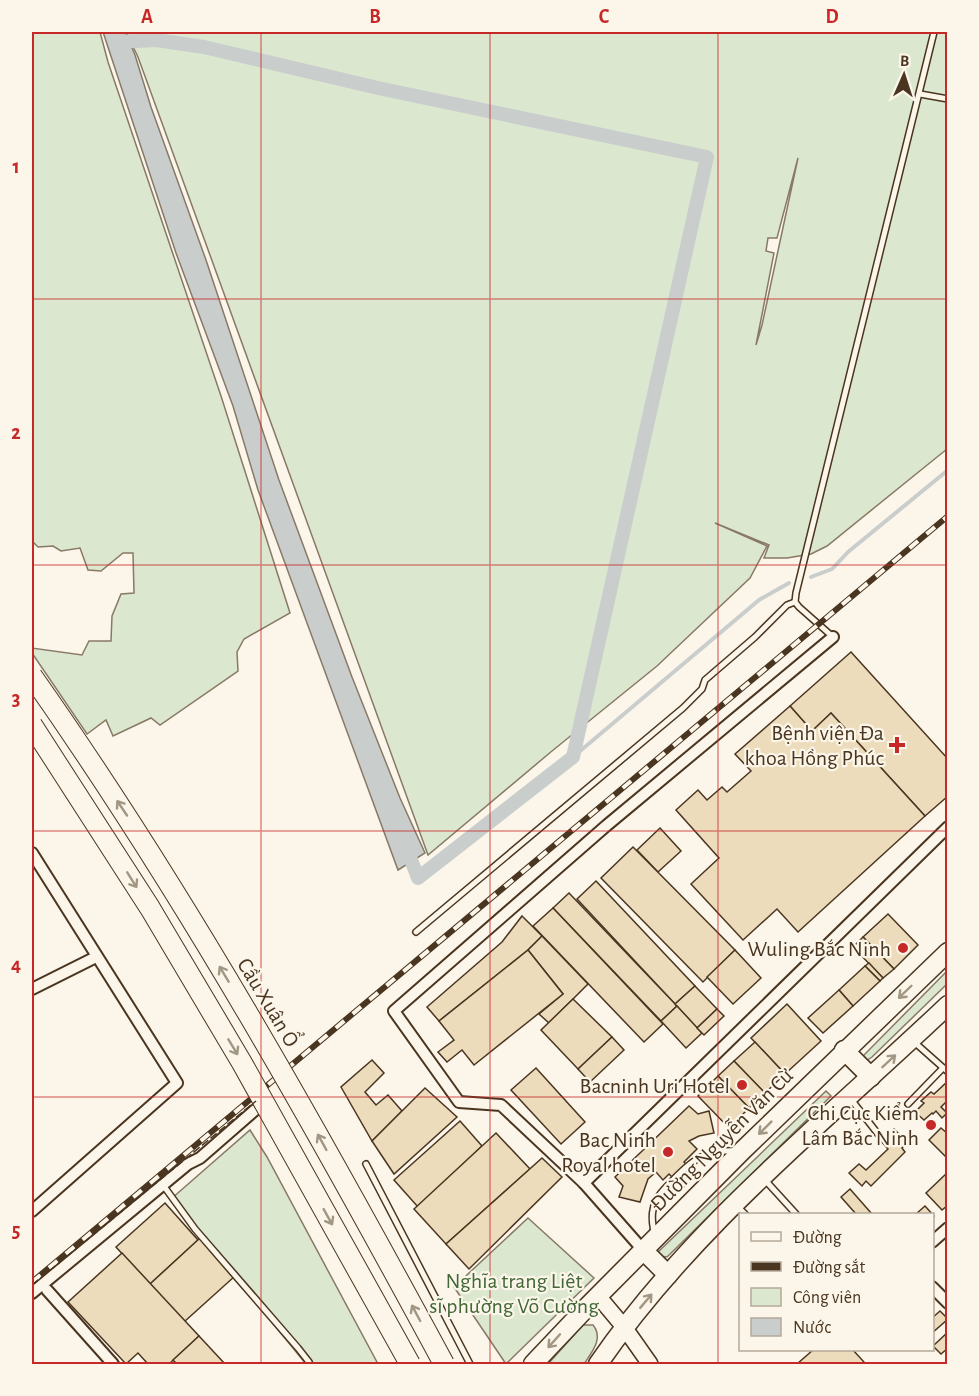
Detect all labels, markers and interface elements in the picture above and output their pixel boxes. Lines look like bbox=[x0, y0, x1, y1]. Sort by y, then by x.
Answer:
text: A bbox=[141, 7, 153, 27]
text: B bbox=[369, 7, 381, 27]
text: C bbox=[599, 7, 610, 27]
text: D bbox=[825, 7, 839, 27]
north arrow bbox=[874, 45, 934, 105]
text: B bbox=[900, 53, 910, 69]
text: 1 bbox=[12, 157, 20, 177]
text: 2 bbox=[11, 423, 21, 443]
text: 3 bbox=[12, 689, 20, 709]
place label: Bệnh viện Đa khoa Hồng Phúc bbox=[744, 722, 885, 769]
marker: Bệnh viện Đa khoa Hồng Phúc bbox=[888, 736, 906, 754]
one-way arrow bbox=[115, 800, 127, 817]
one-way arrow bbox=[126, 871, 138, 888]
place label: Wuling Bắc Ninh bbox=[748, 938, 891, 960]
marker: Wuling Bắc Ninh bbox=[896, 941, 910, 955]
street label: Cầu Xuân Ổ bbox=[233, 952, 307, 1051]
text: 4 bbox=[11, 955, 21, 975]
one-way arrow bbox=[218, 966, 230, 983]
one-way arrow bbox=[897, 984, 912, 999]
one-way arrow bbox=[227, 1038, 239, 1055]
one-way arrow bbox=[881, 1054, 896, 1068]
street label: Đường Nguyễn Văn Cừ bbox=[646, 1064, 798, 1216]
place label: Bacninh Uri Hotel bbox=[580, 1075, 730, 1097]
marker: Bacninh Uri Hotel bbox=[735, 1078, 749, 1092]
place label: Chi Cục Kiểm Lâm Bắc Ninh bbox=[801, 1102, 919, 1149]
marker: Chi Cục Kiểm Lâm Bắc Ninh bbox=[924, 1118, 938, 1132]
one-way arrow bbox=[758, 1121, 773, 1136]
place label: Bac Ninh Royal hotel bbox=[561, 1129, 656, 1176]
one-way arrow bbox=[316, 1134, 327, 1152]
marker: Bac Ninh Royal hotel bbox=[661, 1145, 675, 1159]
one-way arrow bbox=[322, 1208, 334, 1225]
legend bbox=[739, 1213, 934, 1351]
text: 5 bbox=[12, 1221, 20, 1241]
text: Đường bbox=[793, 1229, 842, 1247]
text: Đường sắt bbox=[793, 1258, 866, 1277]
park label: Nghĩa trang Liệt sĩ phường Võ Cường bbox=[429, 1270, 599, 1317]
text: Công viên bbox=[793, 1289, 861, 1307]
one-way arrow bbox=[639, 1294, 653, 1309]
one-way arrow bbox=[410, 1305, 422, 1322]
text: Nước bbox=[793, 1319, 831, 1337]
one-way arrow bbox=[547, 1334, 561, 1349]

